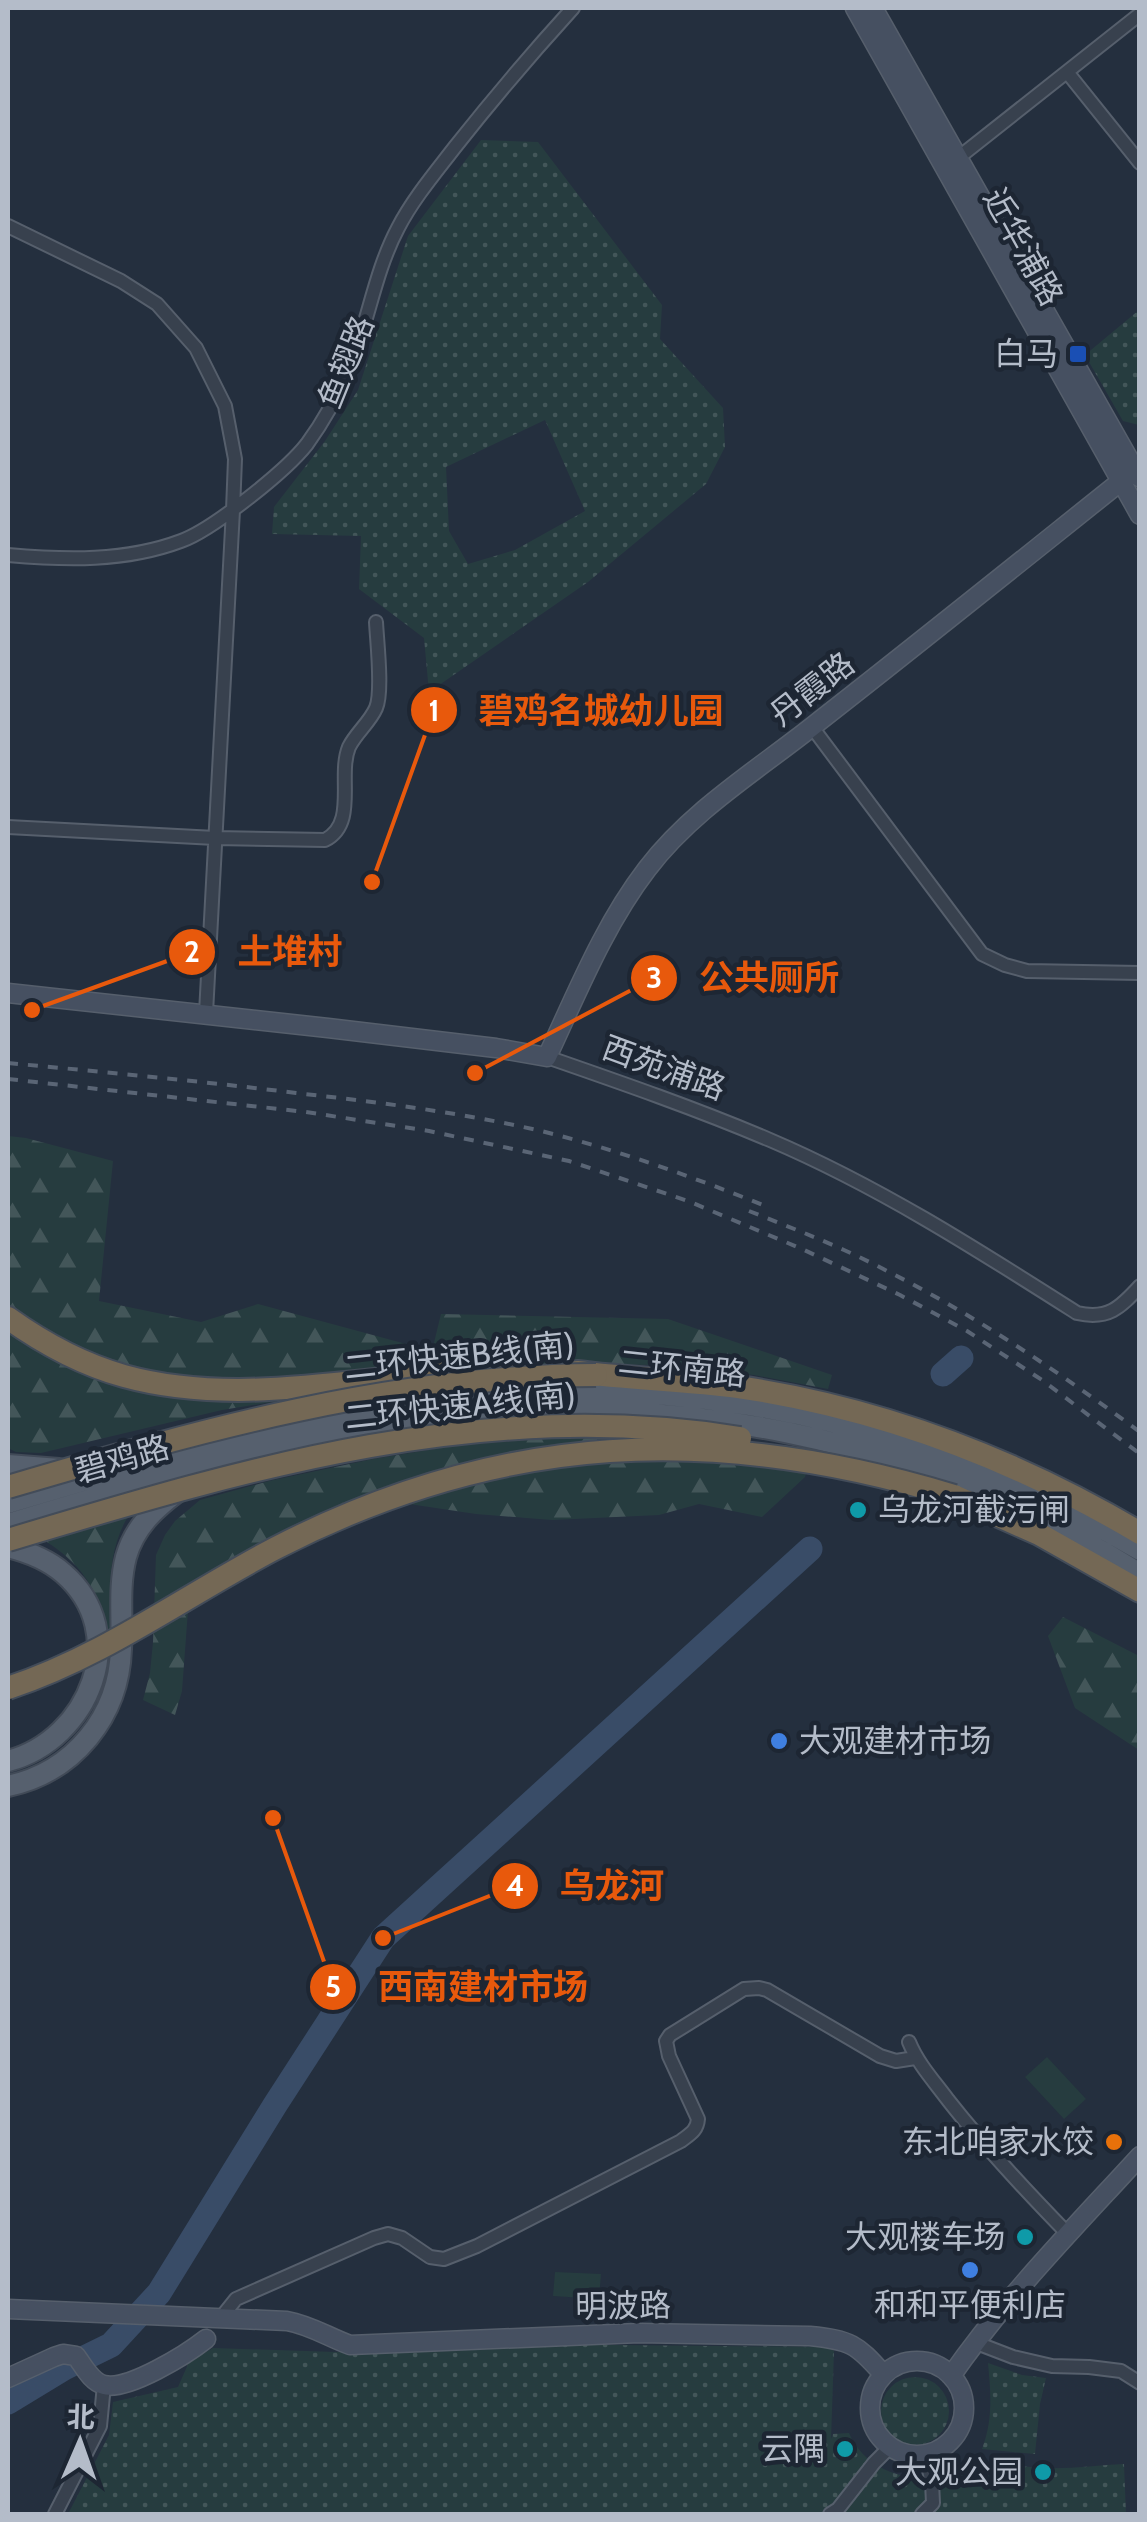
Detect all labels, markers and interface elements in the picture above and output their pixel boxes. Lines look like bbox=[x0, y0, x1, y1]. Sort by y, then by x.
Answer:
street label: 近华浦路 bbox=[975, 181, 1072, 312]
street label: 鱼翅路 bbox=[309, 310, 382, 414]
place label: 白马 bbox=[994, 334, 1058, 373]
marker: 白马 bbox=[1067, 343, 1089, 365]
street label: 丹霞路 bbox=[762, 644, 862, 734]
callout: 碧鸡名城幼儿园 bbox=[409, 678, 744, 743]
text: 碧鸡名城幼儿园 bbox=[478, 689, 724, 732]
text: 1 bbox=[428, 692, 440, 729]
callout: 土堆村 bbox=[167, 919, 362, 984]
text: 土堆村 bbox=[237, 930, 343, 973]
text: 2 bbox=[184, 933, 200, 970]
callout: 公共厕所 bbox=[629, 945, 859, 1010]
text: 公共厕所 bbox=[699, 956, 839, 999]
text: 3 bbox=[646, 959, 662, 996]
street label: 西苑浦路 bbox=[597, 1027, 731, 1108]
street label: 二环快速B线(南) bbox=[342, 1324, 576, 1387]
street label: 二环南路 bbox=[616, 1341, 748, 1394]
street label: 二环快速A线(南) bbox=[343, 1374, 577, 1437]
street label: 碧鸡路 bbox=[70, 1427, 173, 1490]
place label: 乌龙河截污闸 bbox=[878, 1490, 1070, 1529]
marker: 乌龙河截污闸 bbox=[847, 1499, 869, 1521]
place label: 大观建材市场 bbox=[799, 1721, 991, 1760]
marker: 大观建材市场 bbox=[768, 1730, 790, 1752]
callout: 乌龙河 bbox=[490, 1853, 685, 1918]
text: 乌龙河 bbox=[559, 1864, 665, 1907]
text: 4 bbox=[506, 1867, 524, 1904]
callout: 西南建材市场 bbox=[308, 1954, 608, 2019]
text: 西南建材市场 bbox=[378, 1965, 588, 2008]
text: 5 bbox=[325, 1968, 341, 2005]
place label: 东北咱家水饺 bbox=[902, 2122, 1094, 2161]
marker: 东北咱家水饺 bbox=[1103, 2131, 1125, 2153]
place label: 大观楼车场 bbox=[845, 2217, 1005, 2256]
marker: 大观楼车场 bbox=[1014, 2226, 1036, 2248]
marker: 和和平便利店 bbox=[959, 2259, 981, 2281]
street label: 明波路 bbox=[575, 2285, 671, 2326]
place label: 和和平便利店 bbox=[874, 2285, 1066, 2324]
north arrow bbox=[30, 2392, 130, 2492]
text: 北 bbox=[66, 2400, 95, 2434]
place label: 云隅 bbox=[761, 2429, 825, 2468]
marker: 云隅 bbox=[834, 2438, 856, 2460]
place label: 大观公园 bbox=[895, 2452, 1023, 2491]
marker: 大观公园 bbox=[1032, 2461, 1054, 2483]

